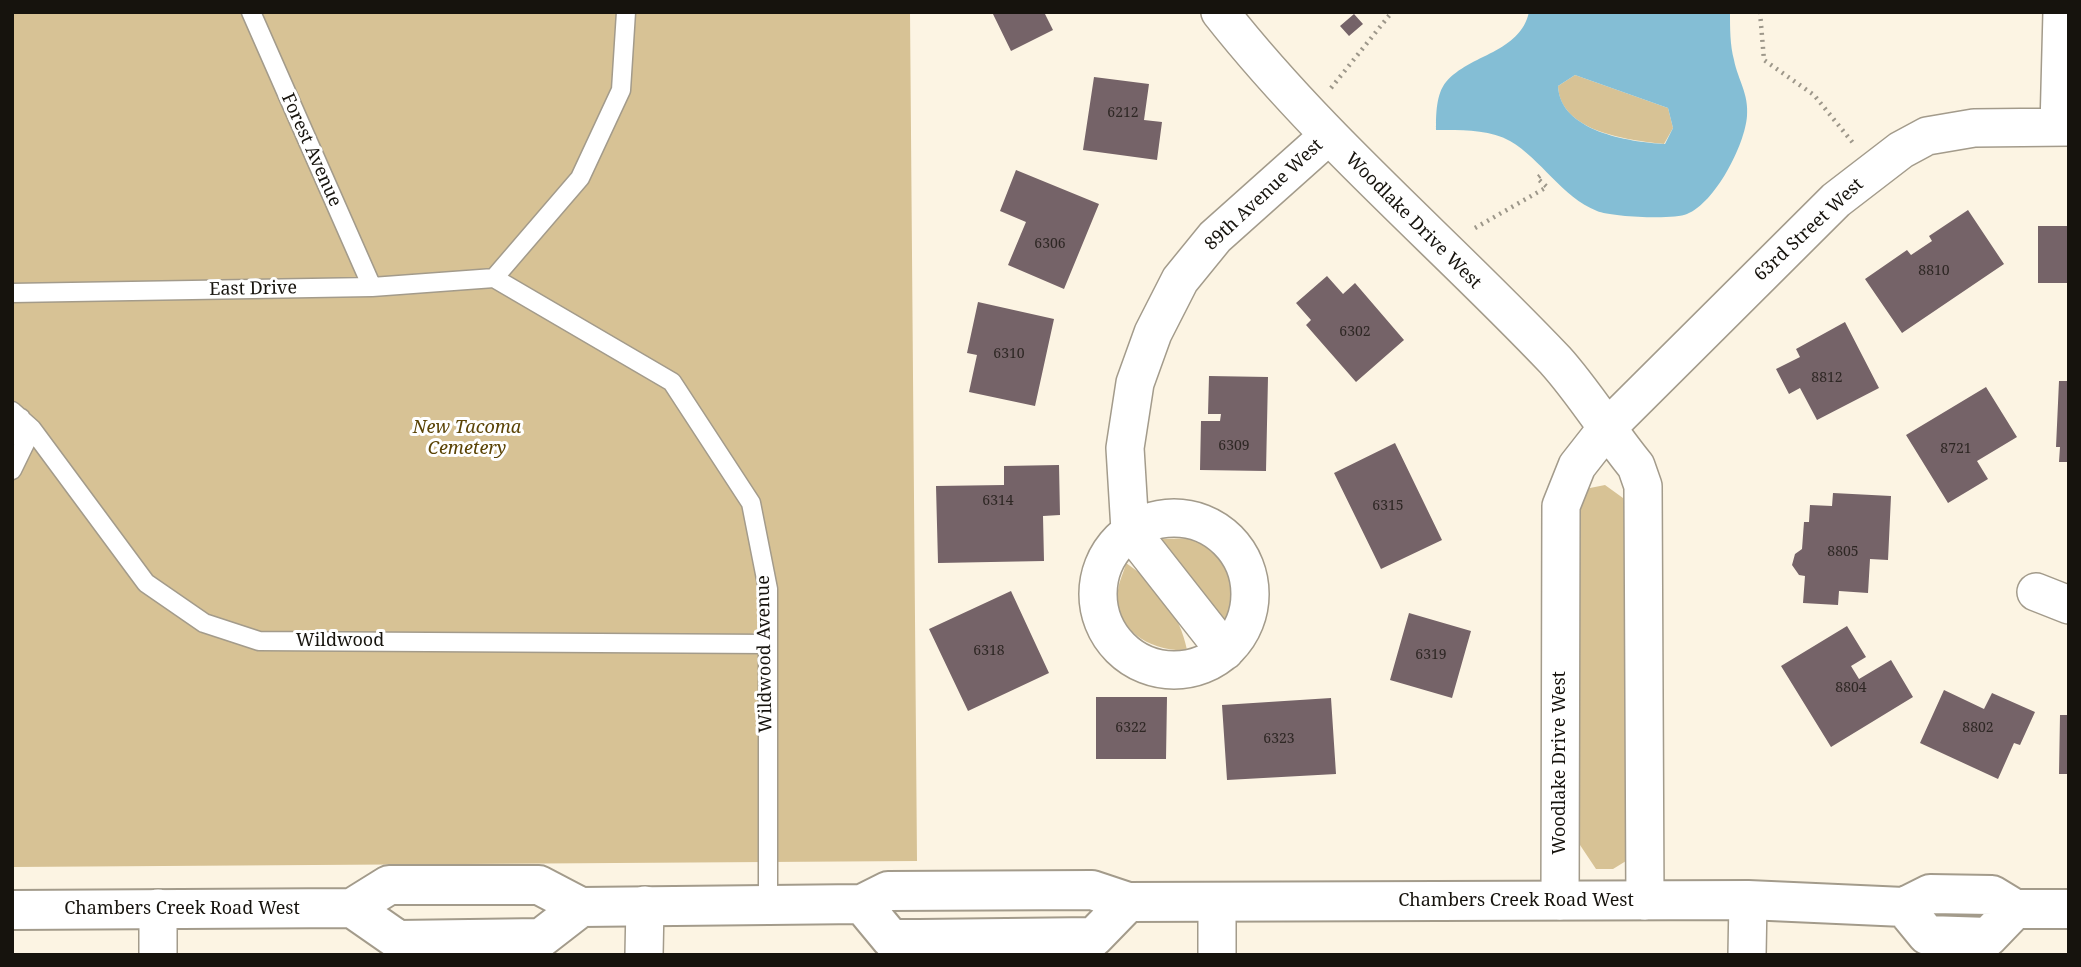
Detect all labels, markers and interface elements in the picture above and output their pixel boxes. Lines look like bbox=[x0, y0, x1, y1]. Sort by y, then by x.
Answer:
street label: Forest Avenue bbox=[276, 90, 346, 210]
house number: 6212 bbox=[1107, 105, 1139, 121]
street label: 89th Avenue West bbox=[1201, 135, 1327, 255]
street label: Woodlake Drive West bbox=[1340, 148, 1486, 294]
street label: 63rd Street West bbox=[1750, 174, 1868, 286]
house number: 6306 bbox=[1034, 236, 1066, 252]
house number: 8810 bbox=[1918, 263, 1950, 279]
street label: East Drive bbox=[209, 277, 297, 301]
house number: 6302 bbox=[1339, 324, 1371, 340]
house number: 6310 bbox=[993, 346, 1025, 362]
house number: 8812 bbox=[1811, 370, 1843, 386]
park label: New Tacoma Cemetery bbox=[413, 417, 521, 460]
house number: 6309 bbox=[1218, 438, 1250, 454]
house number: 8721 bbox=[1940, 441, 1972, 457]
house number: 6314 bbox=[982, 493, 1014, 509]
house number: 6315 bbox=[1372, 498, 1404, 514]
house number: 8805 bbox=[1827, 544, 1859, 560]
street label: Wildwood Avenue bbox=[753, 575, 777, 733]
street label: Wildwood bbox=[296, 630, 384, 652]
house number: 6318 bbox=[973, 643, 1005, 659]
house number: 6319 bbox=[1415, 647, 1447, 663]
street label: Woodlake Drive West bbox=[1549, 671, 1571, 855]
house number: 8804 bbox=[1835, 680, 1867, 696]
house number: 6322 bbox=[1115, 720, 1147, 736]
house number: 8802 bbox=[1962, 720, 1994, 736]
house number: 6323 bbox=[1263, 731, 1295, 747]
street label: Chambers Creek Road West bbox=[1398, 890, 1634, 912]
street label: Chambers Creek Road West bbox=[64, 898, 300, 920]

